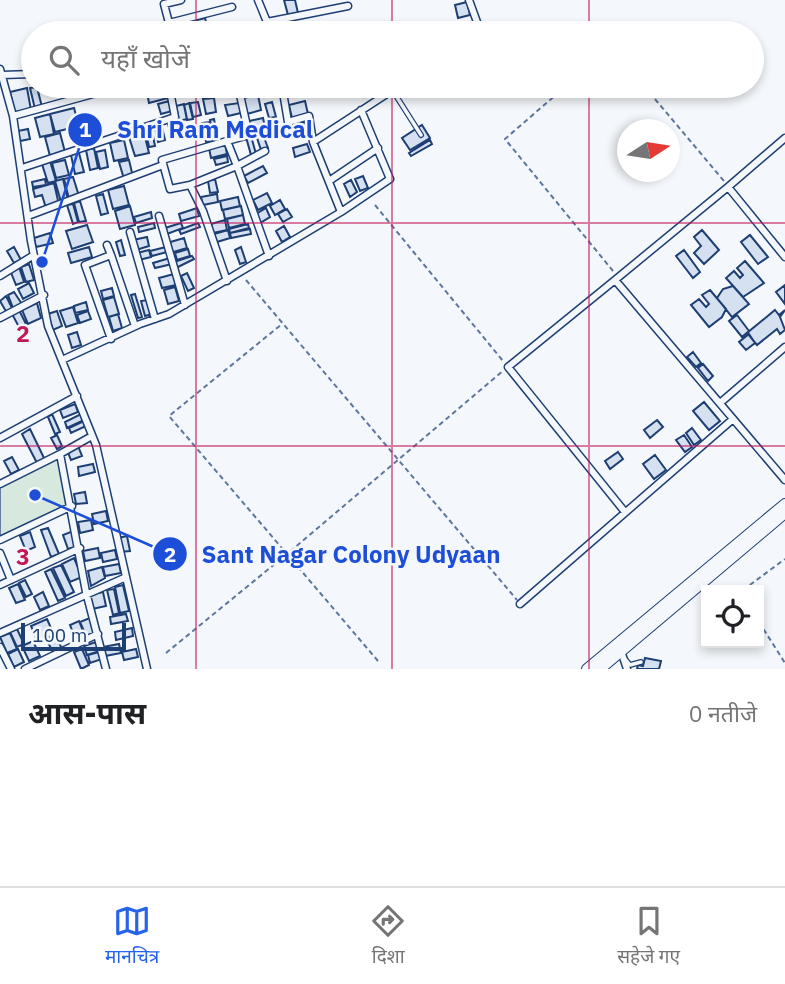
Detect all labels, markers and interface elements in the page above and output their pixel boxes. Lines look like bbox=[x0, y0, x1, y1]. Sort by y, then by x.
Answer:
search box bbox=[21, 21, 764, 98]
icon: search bbox=[45, 41, 83, 79]
text: यहाँ खोजें bbox=[101, 41, 190, 75]
callout: Shri Ram Medical bbox=[68, 107, 327, 152]
text: Shri Ram Medical bbox=[117, 113, 313, 145]
text: 1 bbox=[79, 115, 92, 143]
north arrow bbox=[617, 119, 680, 182]
text: 2 bbox=[16, 318, 30, 348]
callout: Sant Nagar Colony Udyaan bbox=[153, 532, 515, 577]
text: Sant Nagar Colony Udyaan bbox=[202, 538, 500, 570]
text: 2 bbox=[164, 540, 176, 568]
text: 3 bbox=[16, 541, 30, 571]
map controls bbox=[701, 585, 764, 648]
button: locate bbox=[701, 585, 764, 648]
scale bar bbox=[21, 620, 126, 652]
text: 100 m bbox=[32, 623, 87, 647]
text: आस-पास bbox=[28, 693, 146, 732]
text: 0 नतीजे bbox=[689, 698, 757, 728]
tab: मानचित्र bbox=[105, 902, 159, 971]
tab: दिशा bbox=[369, 902, 407, 971]
tab: सहेजे गए bbox=[617, 902, 680, 971]

